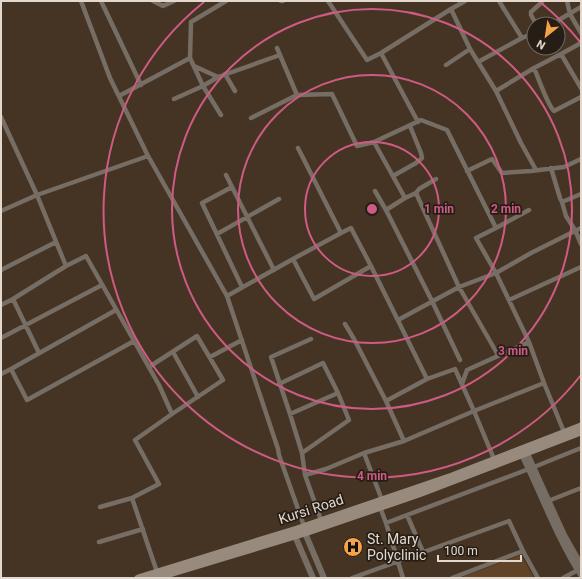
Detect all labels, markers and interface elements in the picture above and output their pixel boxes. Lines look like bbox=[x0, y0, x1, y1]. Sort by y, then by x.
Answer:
north arrow bbox=[526, 16, 566, 56]
text: N bbox=[534, 37, 548, 52]
centre of rings bbox=[365, 202, 379, 216]
text: 1 min bbox=[424, 202, 454, 216]
text: 2 min bbox=[491, 202, 521, 216]
text: 3 min bbox=[498, 344, 528, 358]
text: 4 min bbox=[357, 469, 387, 483]
street label: Kursi Road bbox=[277, 491, 345, 527]
place label: St. Mary Polyclinic bbox=[367, 531, 426, 563]
hospital icon: St. Mary Polyclinic bbox=[342, 536, 364, 558]
scale bar bbox=[438, 537, 521, 563]
text: 100 m bbox=[444, 544, 478, 558]

